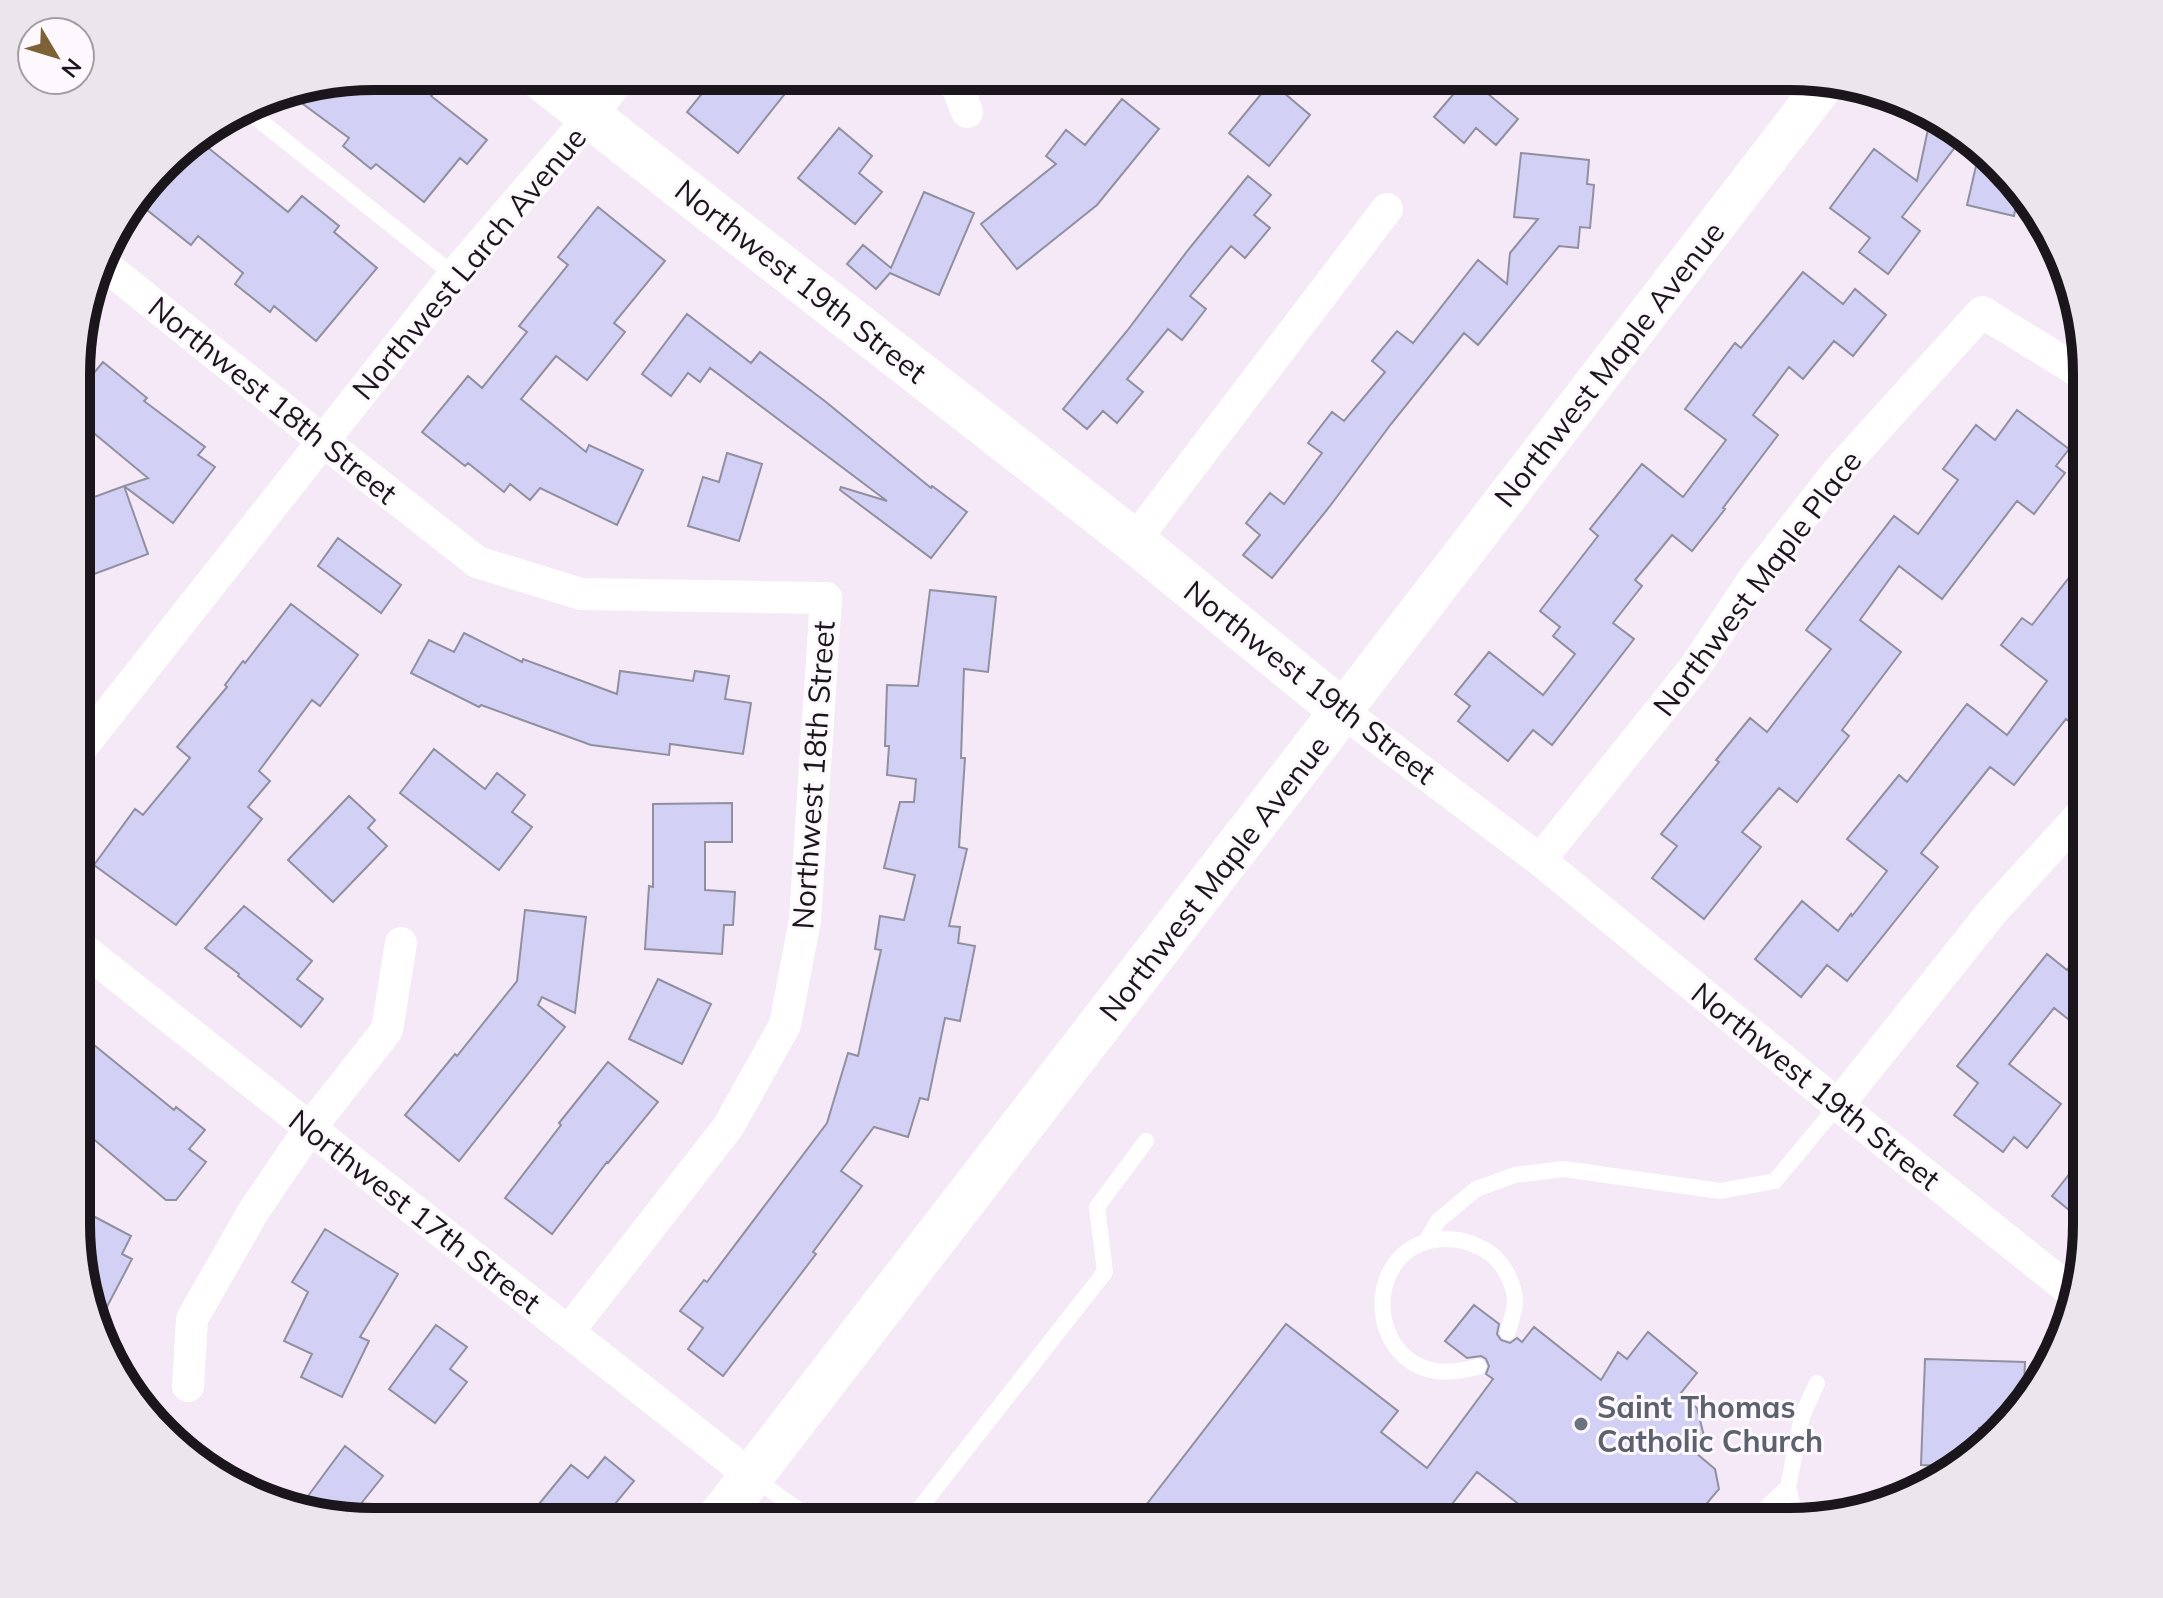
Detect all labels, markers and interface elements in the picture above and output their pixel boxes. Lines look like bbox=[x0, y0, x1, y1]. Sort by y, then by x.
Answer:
north arrow bbox=[16, 16, 96, 96]
text: N bbox=[56, 53, 88, 83]
street label: Northwest Larch Avenue bbox=[344, 119, 594, 407]
street label: Northwest 19th Street bbox=[667, 171, 935, 391]
street label: Northwest Maple Avenue bbox=[1486, 214, 1732, 514]
street label: Northwest 18th Street bbox=[141, 288, 405, 512]
street label: Northwest Maple Place bbox=[1645, 443, 1869, 723]
street label: Northwest 19th Street bbox=[1176, 572, 1444, 792]
street label: Northwest 18th Street bbox=[783, 619, 843, 931]
street label: Northwest Maple Avenue bbox=[1091, 728, 1337, 1028]
street label: Northwest 19th Street bbox=[1684, 974, 1948, 1198]
street label: Northwest 17th Street bbox=[281, 1101, 549, 1321]
place label: Saint Thomas Catholic Church bbox=[1597, 1388, 1823, 1460]
marker: Saint Thomas Catholic Church bbox=[1572, 1415, 1590, 1433]

